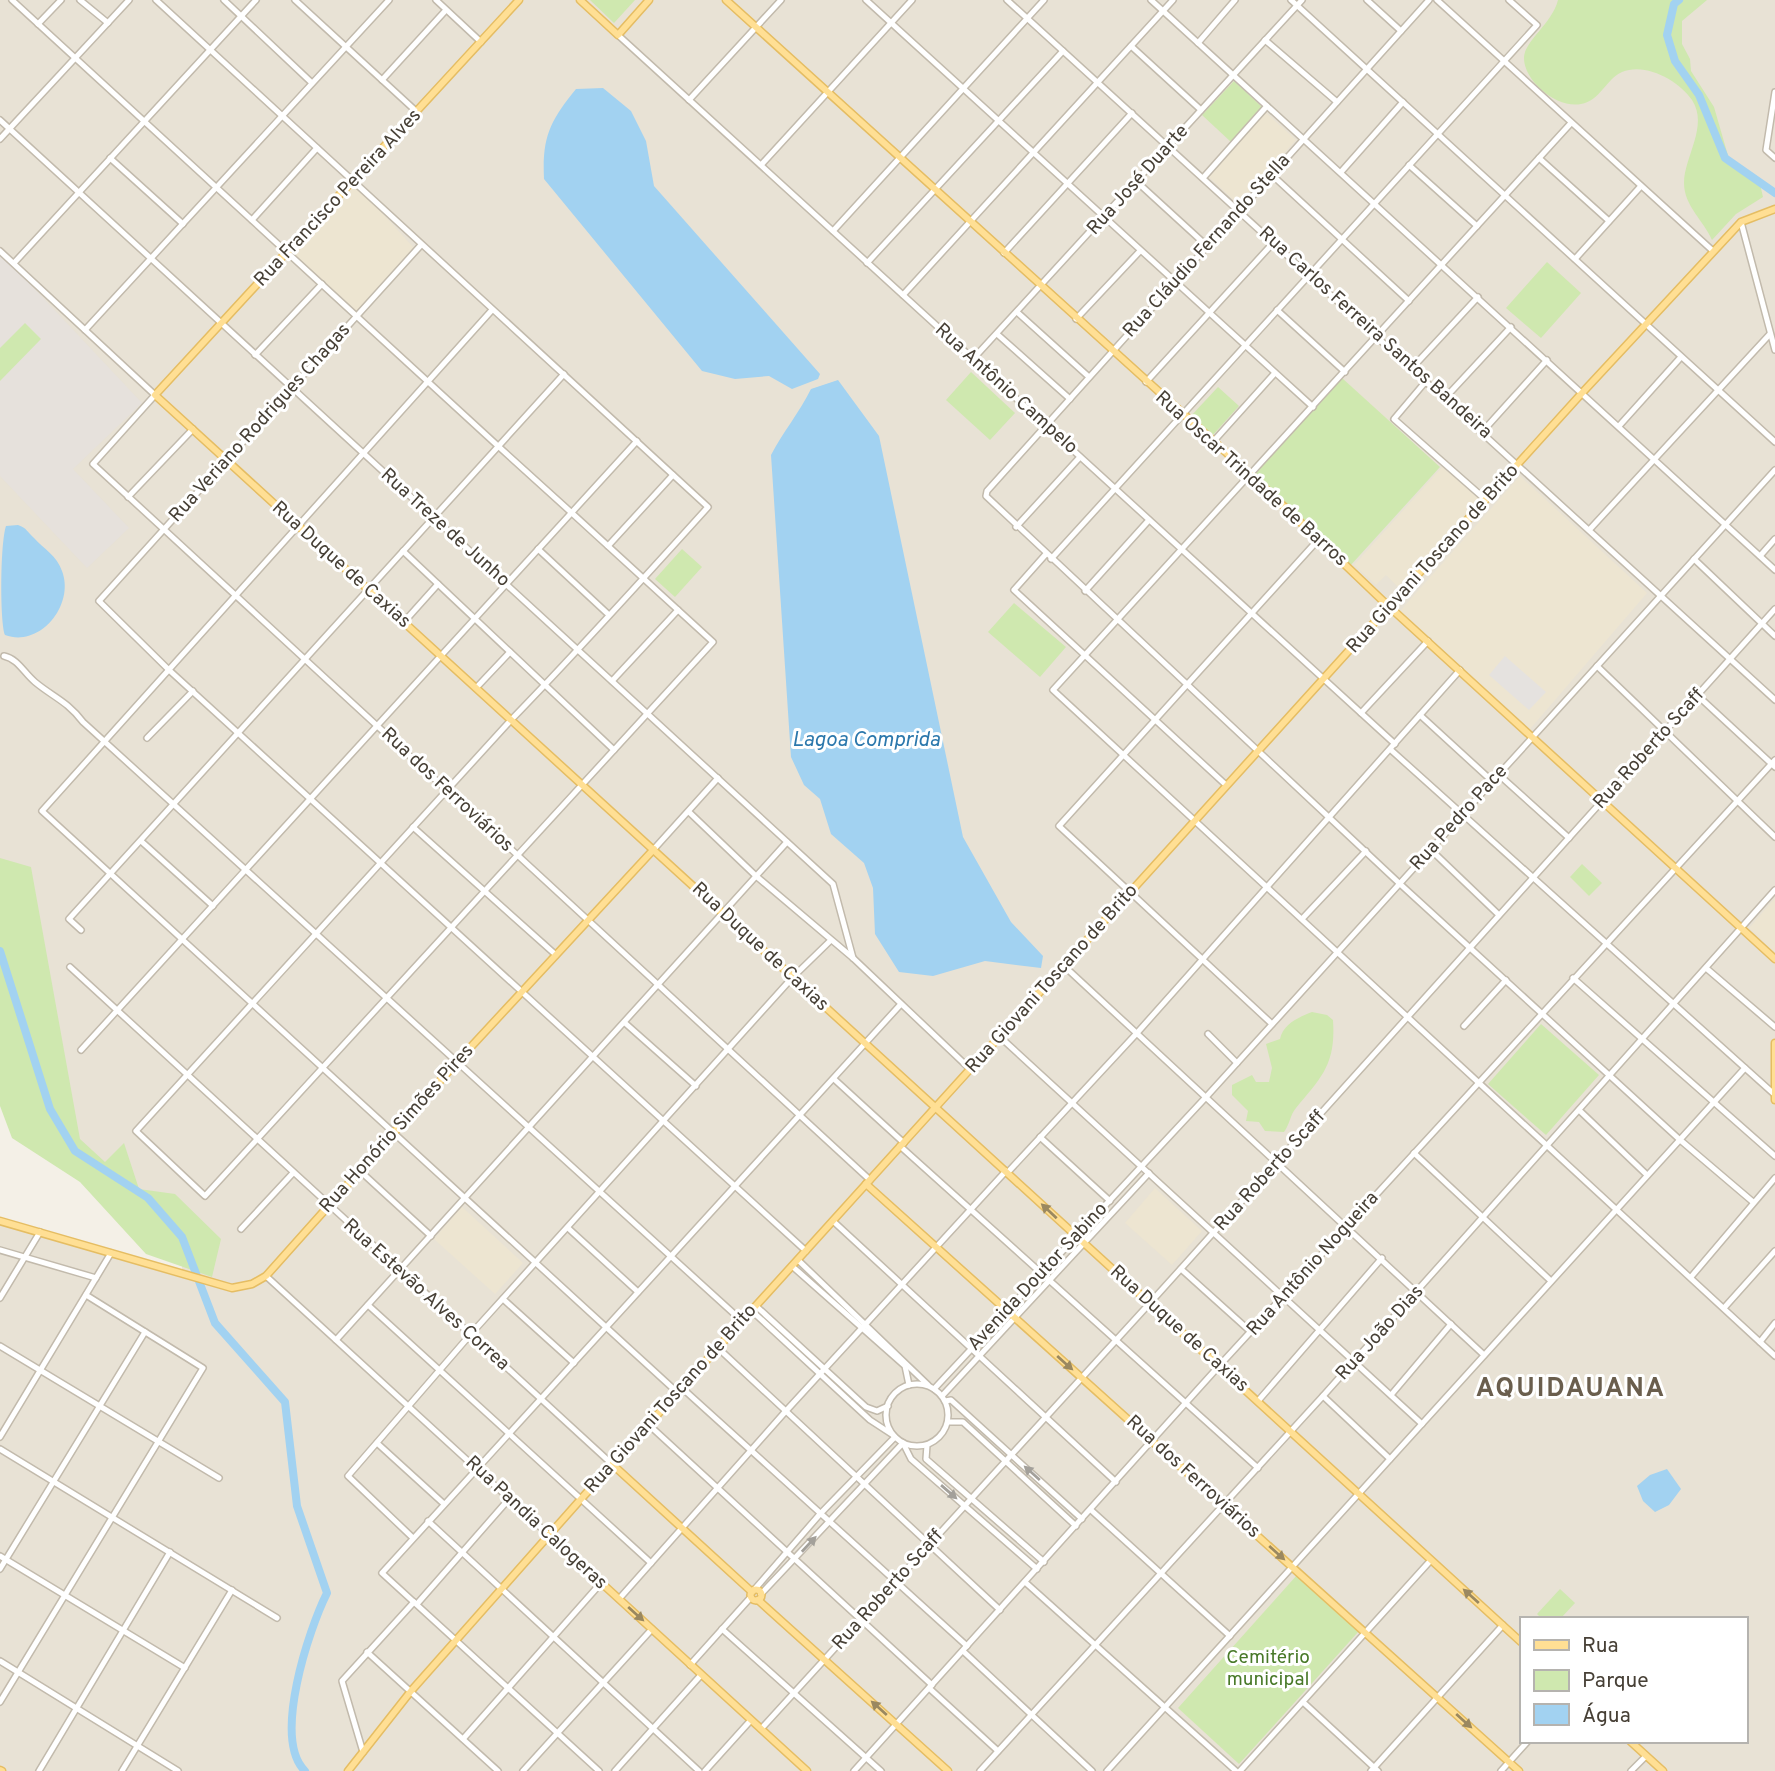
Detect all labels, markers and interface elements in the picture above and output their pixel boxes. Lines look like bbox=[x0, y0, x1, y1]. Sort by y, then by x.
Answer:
street label: Rua Francisco Pereira Alves bbox=[249, 104, 427, 292]
street label: Rua José Duarte bbox=[1082, 120, 1194, 240]
street label: Rua Cláudio Fernando Stella bbox=[1118, 149, 1296, 343]
street label: Rua Carlos Ferreira Santos Bandeira bbox=[1253, 222, 1497, 444]
street label: Rua Veriano Rodrigues Chagas bbox=[164, 318, 356, 528]
street label: Rua Antônio Campelo bbox=[930, 318, 1082, 460]
street label: Rua Oscar Trindade de Barros bbox=[1150, 386, 1352, 572]
street label: Rua Giovani Toscano de Brito bbox=[1342, 459, 1524, 659]
street label: Rua Treze de Junho bbox=[375, 463, 515, 593]
street label: Rua Duque de Caxias bbox=[267, 496, 415, 634]
street label: Rua Roberto Scaff bbox=[1588, 683, 1710, 815]
street label: Rua dos Ferroviários bbox=[376, 722, 518, 858]
water label: Lagoa Comprida bbox=[792, 727, 940, 754]
street label: Rua Pedro Pace bbox=[1405, 760, 1513, 876]
street label: Rua Duque de Caxias bbox=[686, 877, 834, 1017]
street label: Rua Giovani Toscano de Brito bbox=[961, 879, 1143, 1079]
street label: Rua Honório Simões Pires bbox=[315, 1040, 479, 1218]
street label: Rua Roberto Scaff bbox=[1209, 1105, 1331, 1237]
street label: Rua Antônio Nogueira bbox=[1242, 1187, 1384, 1341]
street label: Avenida Doutor Sabino bbox=[963, 1198, 1113, 1356]
one-way arrow bbox=[1041, 1204, 1058, 1220]
street label: Rua Estevão Alves Correa bbox=[338, 1214, 514, 1376]
street label: Rua Duque de Caxias bbox=[1105, 1260, 1253, 1398]
street label: Rua João Dias bbox=[1331, 1280, 1429, 1386]
street label: Rua Giovani Toscano de Brito bbox=[580, 1299, 762, 1499]
one-way arrow bbox=[1056, 1355, 1073, 1371]
district label: AQUIDAUANA bbox=[1476, 1373, 1666, 1406]
street label: Rua dos Ferroviários bbox=[1121, 1410, 1265, 1544]
street label: Rua Pandia Calogeras bbox=[460, 1451, 612, 1595]
one-way arrow bbox=[1024, 1466, 1041, 1482]
one-way arrow bbox=[940, 1484, 957, 1499]
street label: Rua Roberto Scaff bbox=[827, 1524, 949, 1656]
one-way arrow bbox=[800, 1536, 816, 1553]
one-way arrow bbox=[1268, 1544, 1285, 1560]
one-way arrow bbox=[1462, 1588, 1480, 1604]
one-way arrow bbox=[627, 1606, 644, 1622]
legend bbox=[1520, 1617, 1747, 1743]
text: Rua bbox=[1582, 1633, 1619, 1660]
park label: Cemitério municipal bbox=[1226, 1646, 1310, 1692]
text: Parque bbox=[1582, 1668, 1649, 1695]
one-way arrow bbox=[871, 1701, 888, 1717]
text: Água bbox=[1582, 1702, 1631, 1730]
one-way arrow bbox=[1455, 1713, 1472, 1729]

